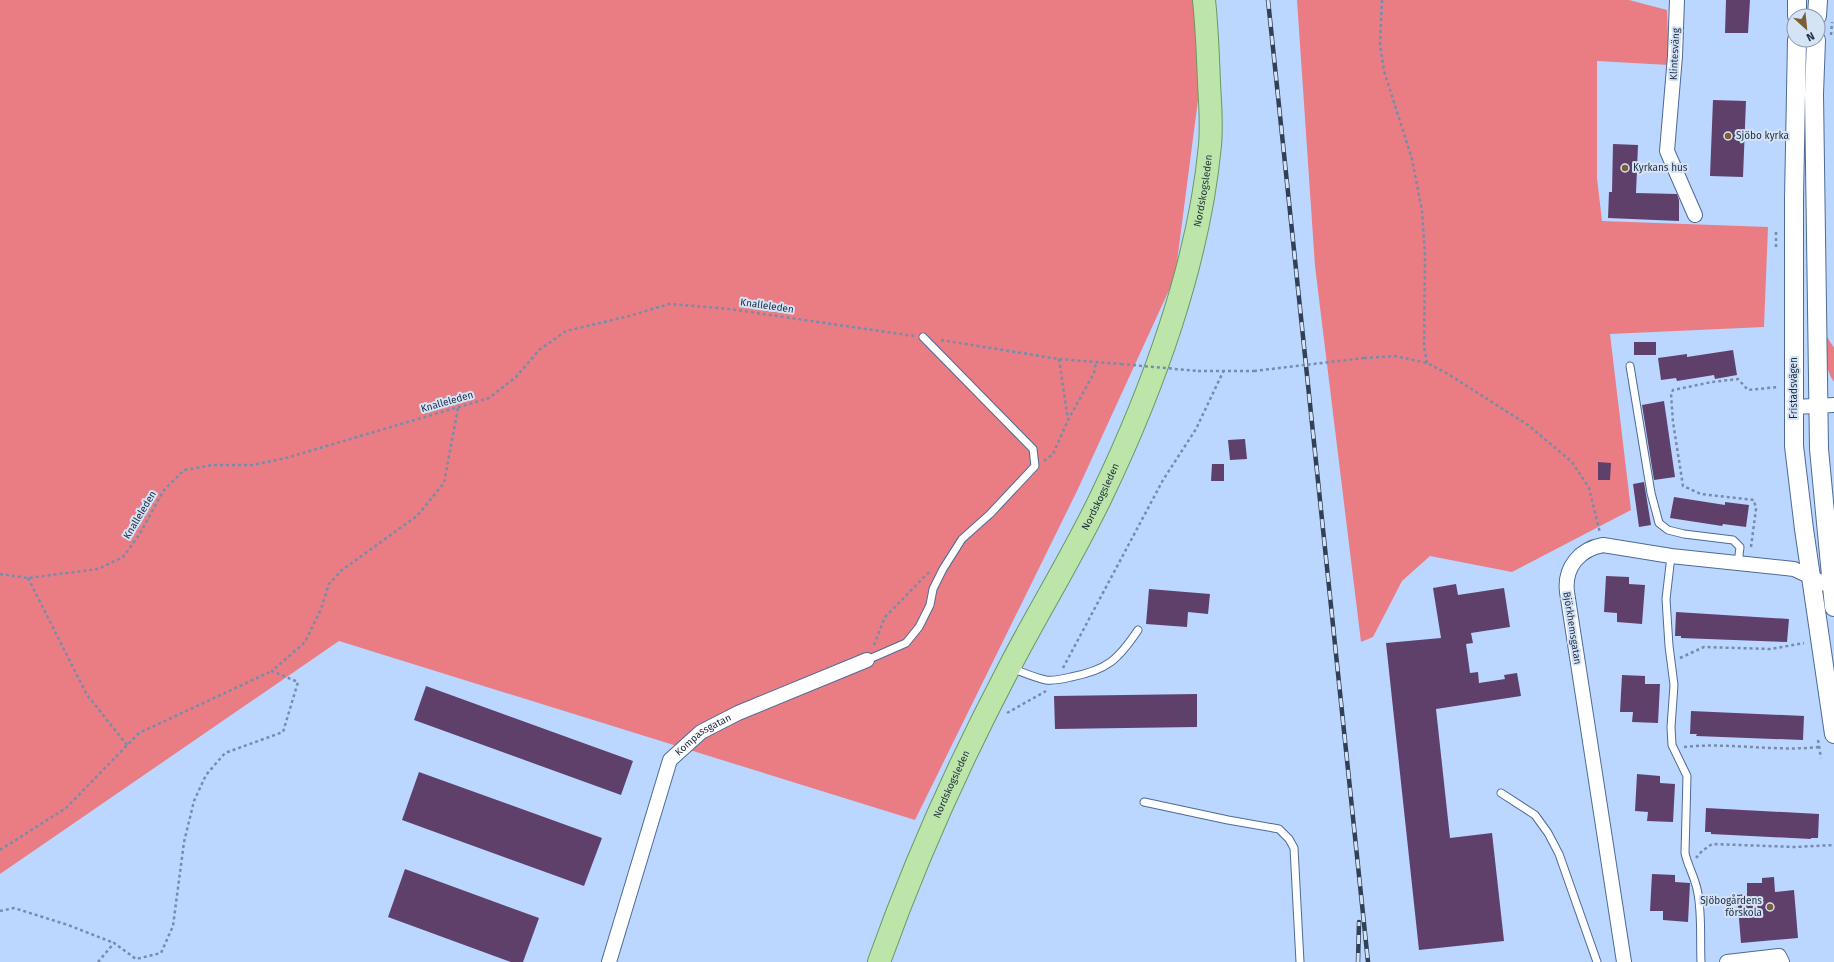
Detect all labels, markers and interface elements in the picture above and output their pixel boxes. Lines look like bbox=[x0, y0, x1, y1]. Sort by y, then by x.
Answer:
north arrow bbox=[1786, 8, 1826, 48]
street label: Klintesväng bbox=[1668, 27, 1682, 80]
text: N bbox=[1804, 29, 1817, 44]
place label: Sjöbo kyrka bbox=[1736, 130, 1789, 142]
marker: Sjöbo kyrka bbox=[1723, 131, 1733, 141]
street label: Nordskogsleden bbox=[1191, 154, 1215, 228]
place label: Kyrkans hus bbox=[1633, 162, 1688, 174]
marker: Kyrkans hus bbox=[1620, 163, 1630, 173]
street label: Knalleleden bbox=[739, 296, 795, 316]
street label: Fristadsvägen bbox=[1788, 357, 1800, 419]
street label: Knalleleden bbox=[419, 389, 475, 415]
street label: Nordskogsleden bbox=[1079, 461, 1122, 532]
street label: Knalleleden bbox=[121, 489, 159, 541]
street label: Björkhemsgatan bbox=[1560, 591, 1584, 665]
street label: Kompassgatan bbox=[673, 711, 733, 758]
street label: Nordskogsleden bbox=[931, 749, 973, 820]
place label: Sjöbogårdens förskola bbox=[1700, 894, 1762, 919]
marker: Sjöbogårdens förskola bbox=[1765, 902, 1775, 912]

